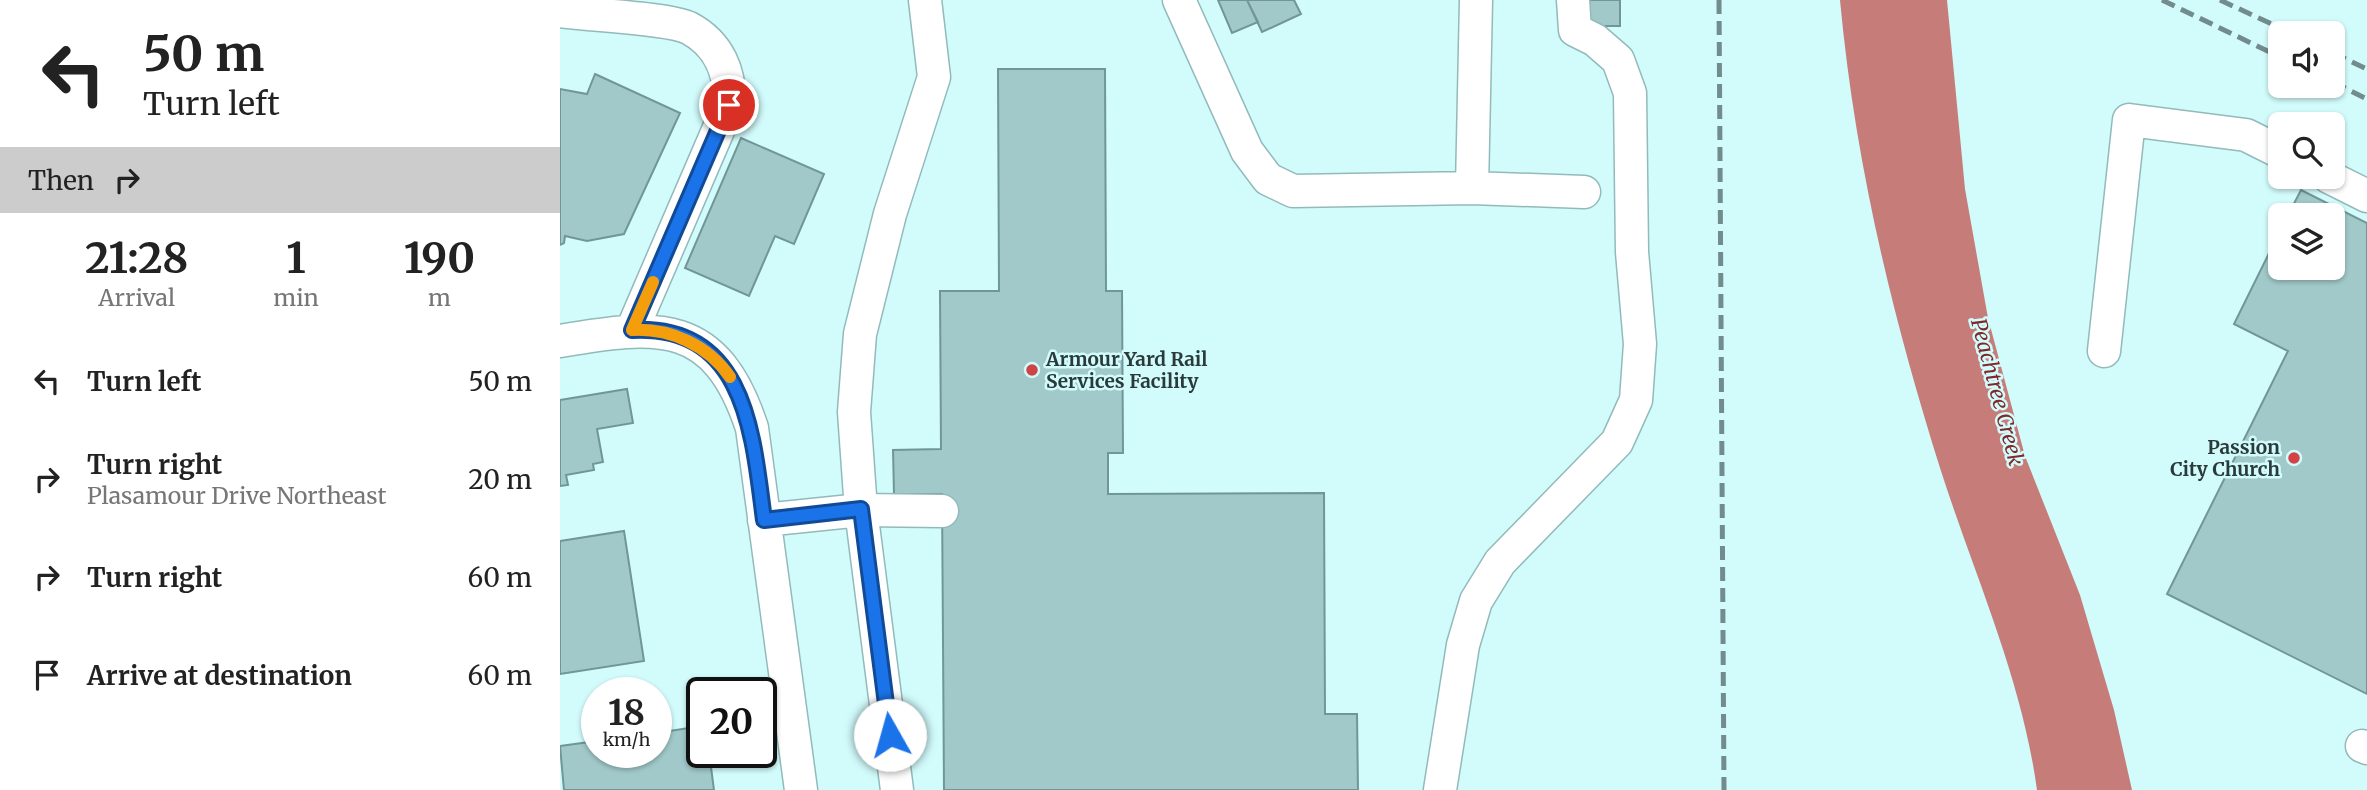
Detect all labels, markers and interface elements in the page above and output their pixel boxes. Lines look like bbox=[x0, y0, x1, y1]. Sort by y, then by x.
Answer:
map controls bbox=[2268, 21, 2345, 280]
button: sound bbox=[2268, 21, 2345, 98]
text: 50 m bbox=[143, 23, 264, 84]
icon: left bbox=[28, 28, 119, 119]
pin bbox=[699, 75, 759, 135]
text: Turn left bbox=[143, 84, 280, 124]
icon: arrive bbox=[710, 86, 748, 124]
button: search bbox=[2268, 112, 2345, 189]
icon: right bbox=[108, 161, 146, 199]
text: Then bbox=[28, 164, 94, 197]
button: layers bbox=[2268, 203, 2345, 280]
text: 21:28 bbox=[85, 232, 188, 284]
text: 1 bbox=[286, 232, 306, 284]
text: 190 bbox=[404, 232, 475, 284]
text: Arrival bbox=[98, 283, 175, 312]
text: min bbox=[273, 283, 319, 312]
text: m bbox=[428, 283, 451, 312]
water label: Peachtree Creek bbox=[1965, 315, 2030, 469]
place label: Armour Yard Rail Services Facility bbox=[1045, 347, 1208, 393]
icon: left bbox=[28, 362, 66, 400]
marker: Armour Yard Rail Services Facility bbox=[1024, 362, 1040, 378]
text: Turn left bbox=[87, 365, 201, 398]
text: 50 m bbox=[468, 365, 532, 398]
place label: Passion City Church bbox=[2170, 435, 2280, 481]
text: Turn right bbox=[87, 448, 222, 481]
marker: Passion City Church bbox=[2286, 450, 2302, 466]
icon: right bbox=[28, 460, 66, 498]
text: 20 m bbox=[468, 463, 532, 496]
text: Plasamour Drive Northeast bbox=[87, 481, 386, 510]
icon: right bbox=[28, 558, 66, 596]
text: Turn right bbox=[87, 561, 222, 594]
text: 60 m bbox=[468, 561, 532, 594]
icon: arrive bbox=[28, 656, 66, 694]
text: Arrive at destination bbox=[87, 659, 352, 692]
text: 60 m bbox=[468, 659, 532, 692]
speed limit sign: 20 bbox=[686, 677, 777, 768]
text: 18 bbox=[608, 691, 645, 735]
position arrow bbox=[853, 698, 927, 772]
text: km/h bbox=[603, 728, 650, 751]

